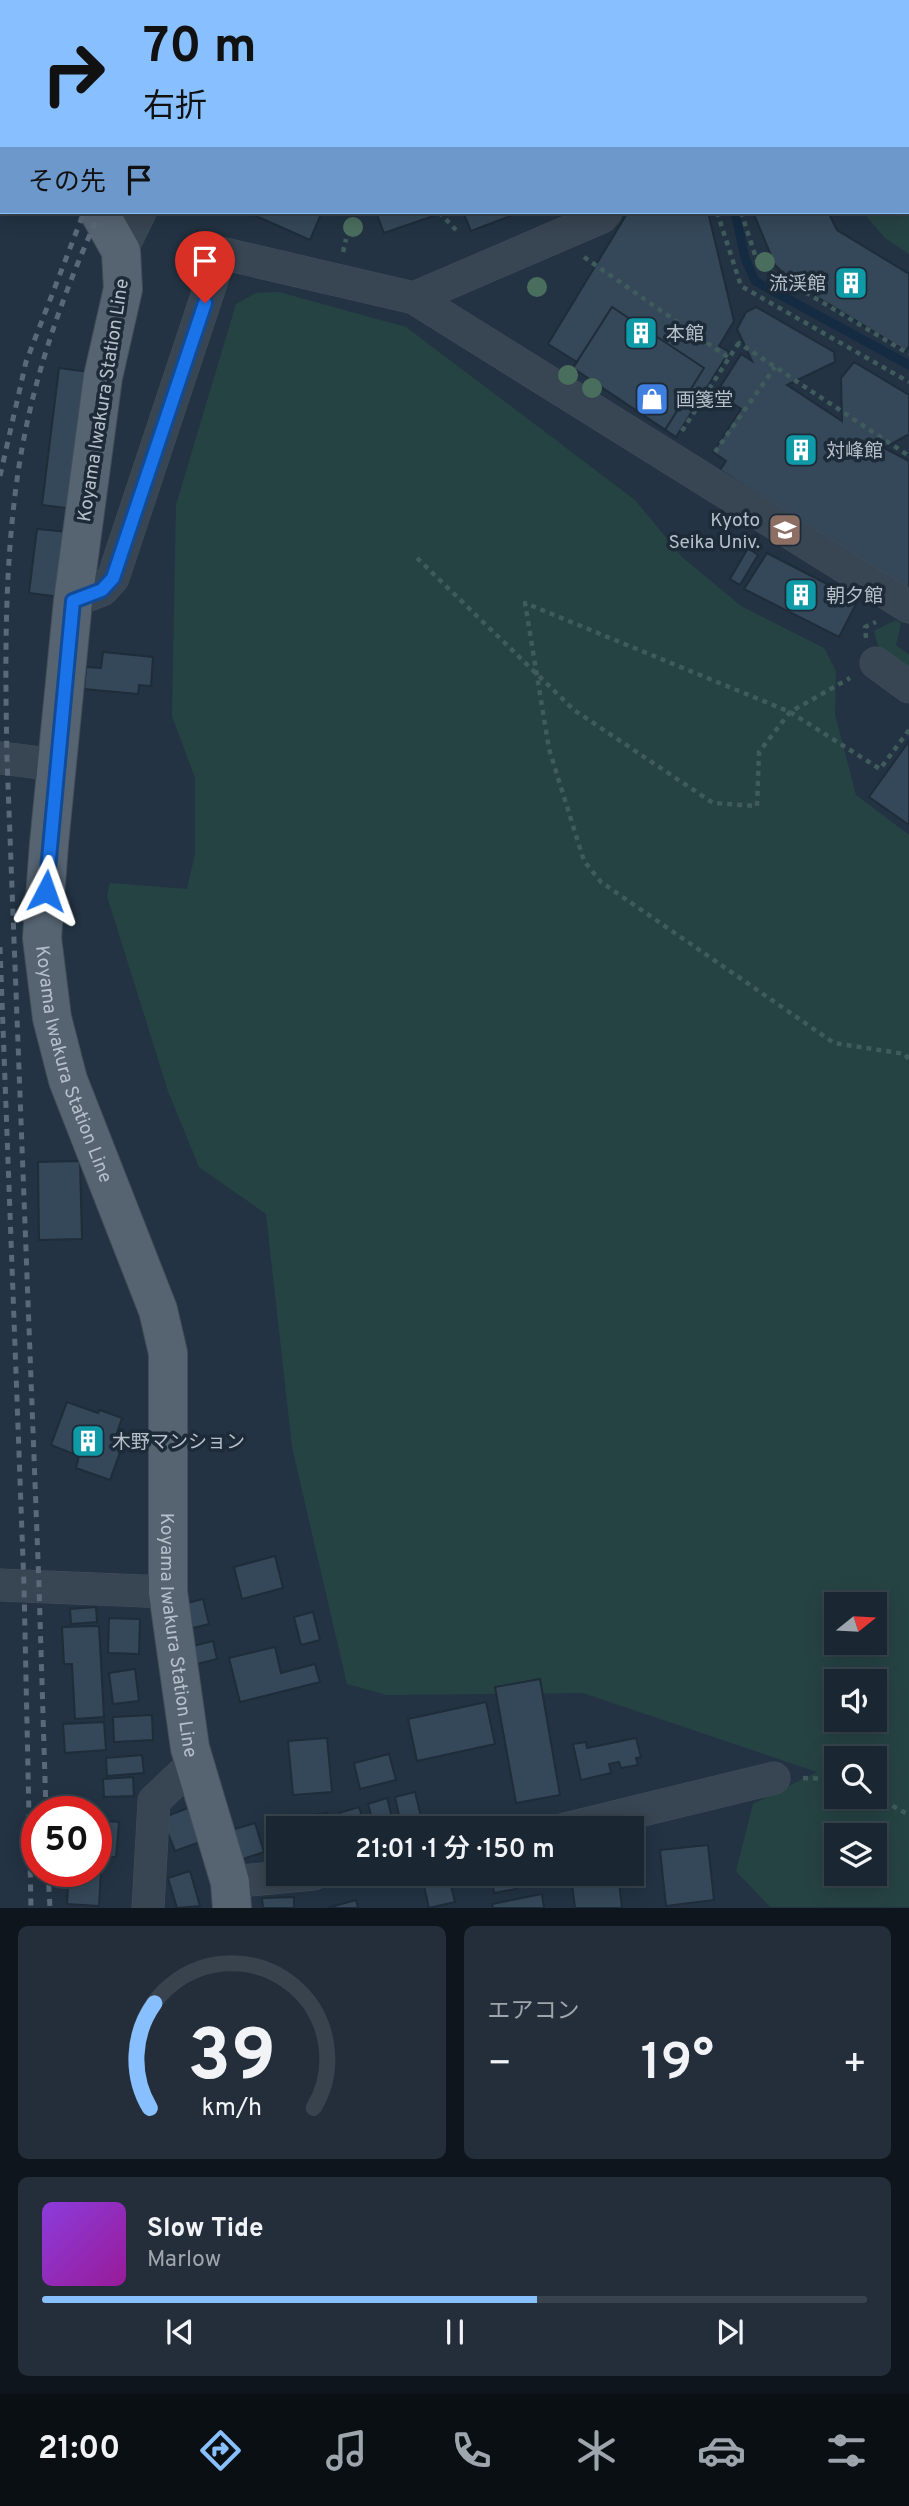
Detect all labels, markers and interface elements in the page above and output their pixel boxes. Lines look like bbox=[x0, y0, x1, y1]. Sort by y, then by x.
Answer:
text: 70 m bbox=[143, 18, 257, 80]
icon: right bbox=[28, 28, 119, 119]
text: 右折 bbox=[143, 88, 207, 128]
icon: arrive bbox=[120, 161, 158, 199]
text: その先 bbox=[28, 167, 106, 200]
pin bbox=[175, 231, 235, 303]
icon: arrive bbox=[186, 242, 224, 280]
building icon: 流渓館 bbox=[832, 264, 870, 302]
place label: 流渓館 bbox=[769, 273, 826, 297]
street label: Koyama Iwakura Station Line bbox=[73, 277, 135, 524]
building icon: 本館 bbox=[622, 314, 660, 352]
place label: 本館 bbox=[666, 323, 704, 347]
shop icon: 画箋堂 bbox=[633, 380, 671, 418]
place label: 画箋堂 bbox=[676, 389, 733, 413]
building icon: 対峰館 bbox=[782, 431, 820, 469]
place label: 対峰館 bbox=[826, 440, 883, 464]
place label: Kyoto Seika Univ. bbox=[668, 509, 760, 555]
school or university icon: Kyoto Seika Univ. bbox=[766, 511, 804, 549]
building icon: 朝夕館 bbox=[782, 576, 820, 614]
place label: 朝夕館 bbox=[826, 585, 883, 609]
position arrow bbox=[9, 854, 83, 928]
street label: Koyama Iwakura Station Line bbox=[29, 944, 117, 1186]
building icon: 木野マンション bbox=[69, 1422, 107, 1460]
place label: 木野マンション bbox=[112, 1431, 245, 1455]
street label: Koyama Iwakura Station Line bbox=[154, 1513, 202, 1761]
north arrow bbox=[824, 1592, 887, 1656]
map controls bbox=[824, 1592, 887, 1886]
button: sound bbox=[824, 1669, 887, 1732]
button: search bbox=[824, 1746, 887, 1809]
speed limit sign: 50 bbox=[21, 1796, 112, 1887]
button: layers bbox=[824, 1823, 887, 1886]
text: 21:01 · 1 分 · 150 m bbox=[355, 1834, 555, 1867]
text: エアコン bbox=[488, 1998, 580, 2027]
text: 39 bbox=[188, 2015, 276, 2107]
text: 19° bbox=[640, 2032, 714, 2098]
text: − bbox=[488, 2041, 512, 2090]
text: + bbox=[842, 2041, 867, 2090]
text: km/h bbox=[201, 2093, 262, 2125]
text: Slow Tide bbox=[147, 2213, 264, 2246]
text: Marlow bbox=[147, 2246, 221, 2275]
icon: previous bbox=[161, 2313, 199, 2351]
icon: pause bbox=[436, 2313, 474, 2351]
icon: next bbox=[711, 2313, 749, 2351]
icon: directions bbox=[196, 2426, 245, 2475]
icon: music bbox=[322, 2426, 371, 2475]
icon: phone bbox=[447, 2426, 496, 2475]
icon: climate bbox=[572, 2426, 621, 2475]
icon: car bbox=[697, 2426, 746, 2475]
icon: filters bbox=[822, 2426, 871, 2475]
text: 21:00 bbox=[38, 2430, 120, 2470]

